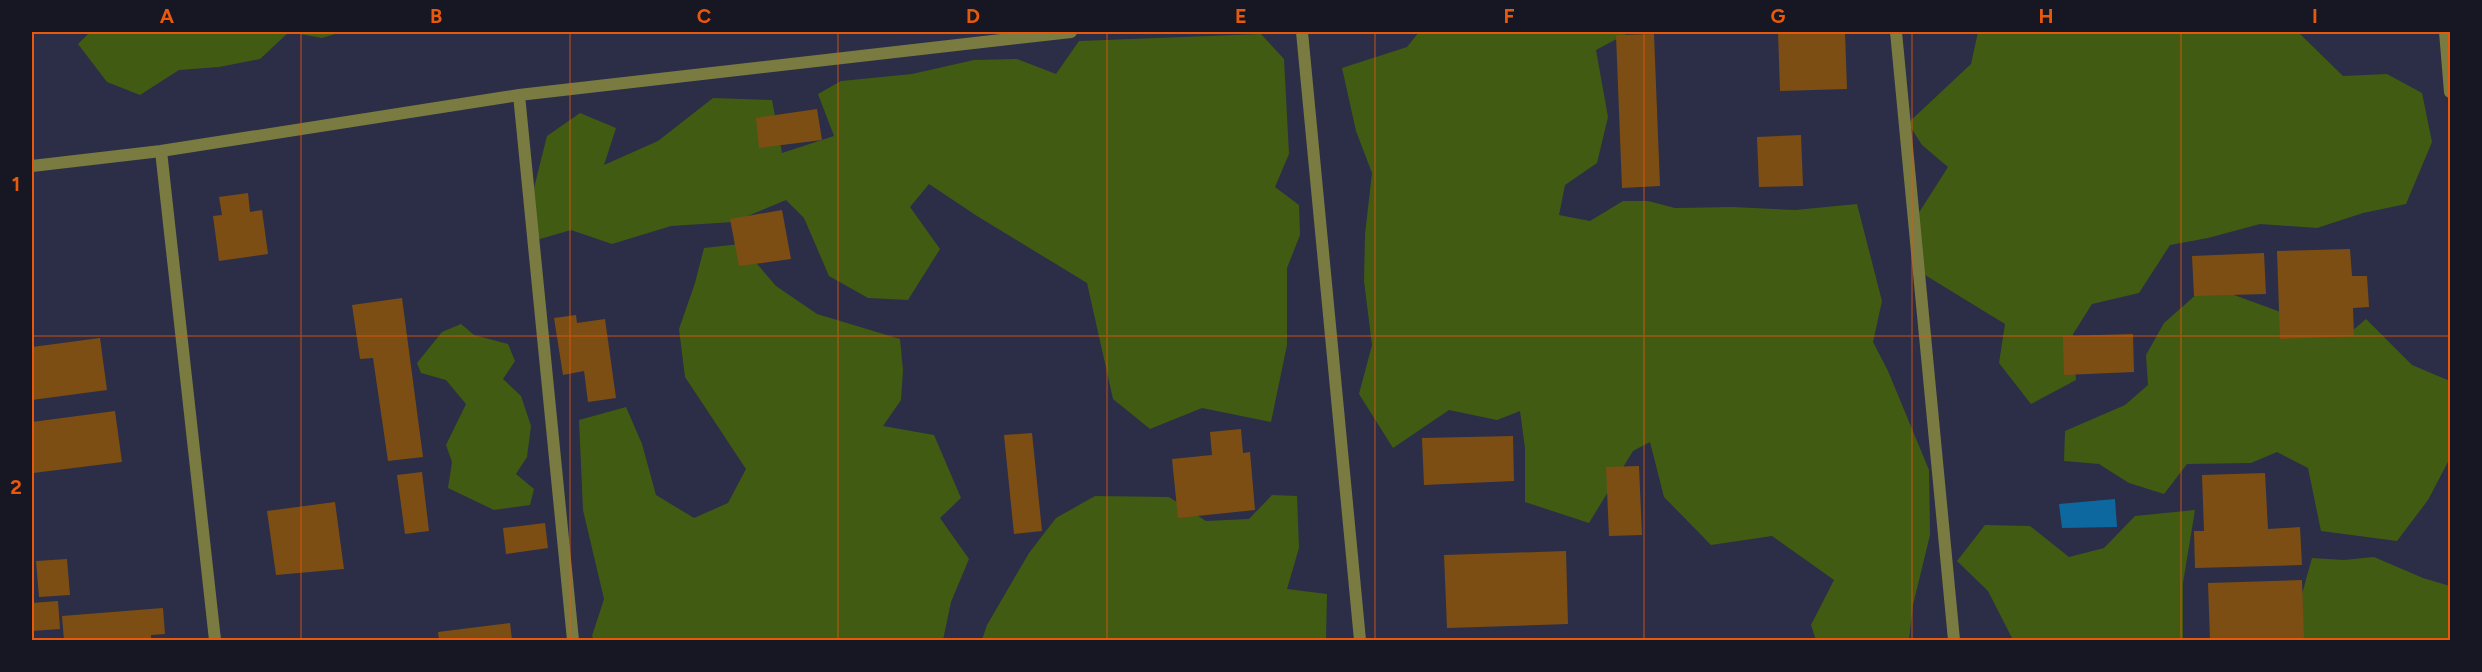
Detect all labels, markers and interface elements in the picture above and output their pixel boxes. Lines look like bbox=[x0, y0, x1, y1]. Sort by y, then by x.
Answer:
text: A bbox=[160, 4, 175, 28]
text: B bbox=[430, 4, 442, 28]
text: C bbox=[697, 4, 711, 28]
text: D bbox=[966, 4, 980, 28]
text: E bbox=[1235, 4, 1247, 28]
text: F bbox=[1503, 4, 1515, 28]
text: G bbox=[1771, 4, 1786, 28]
text: H bbox=[2039, 4, 2054, 28]
text: I bbox=[2312, 4, 2318, 28]
text: 1 bbox=[12, 172, 20, 196]
text: 2 bbox=[10, 475, 22, 499]

